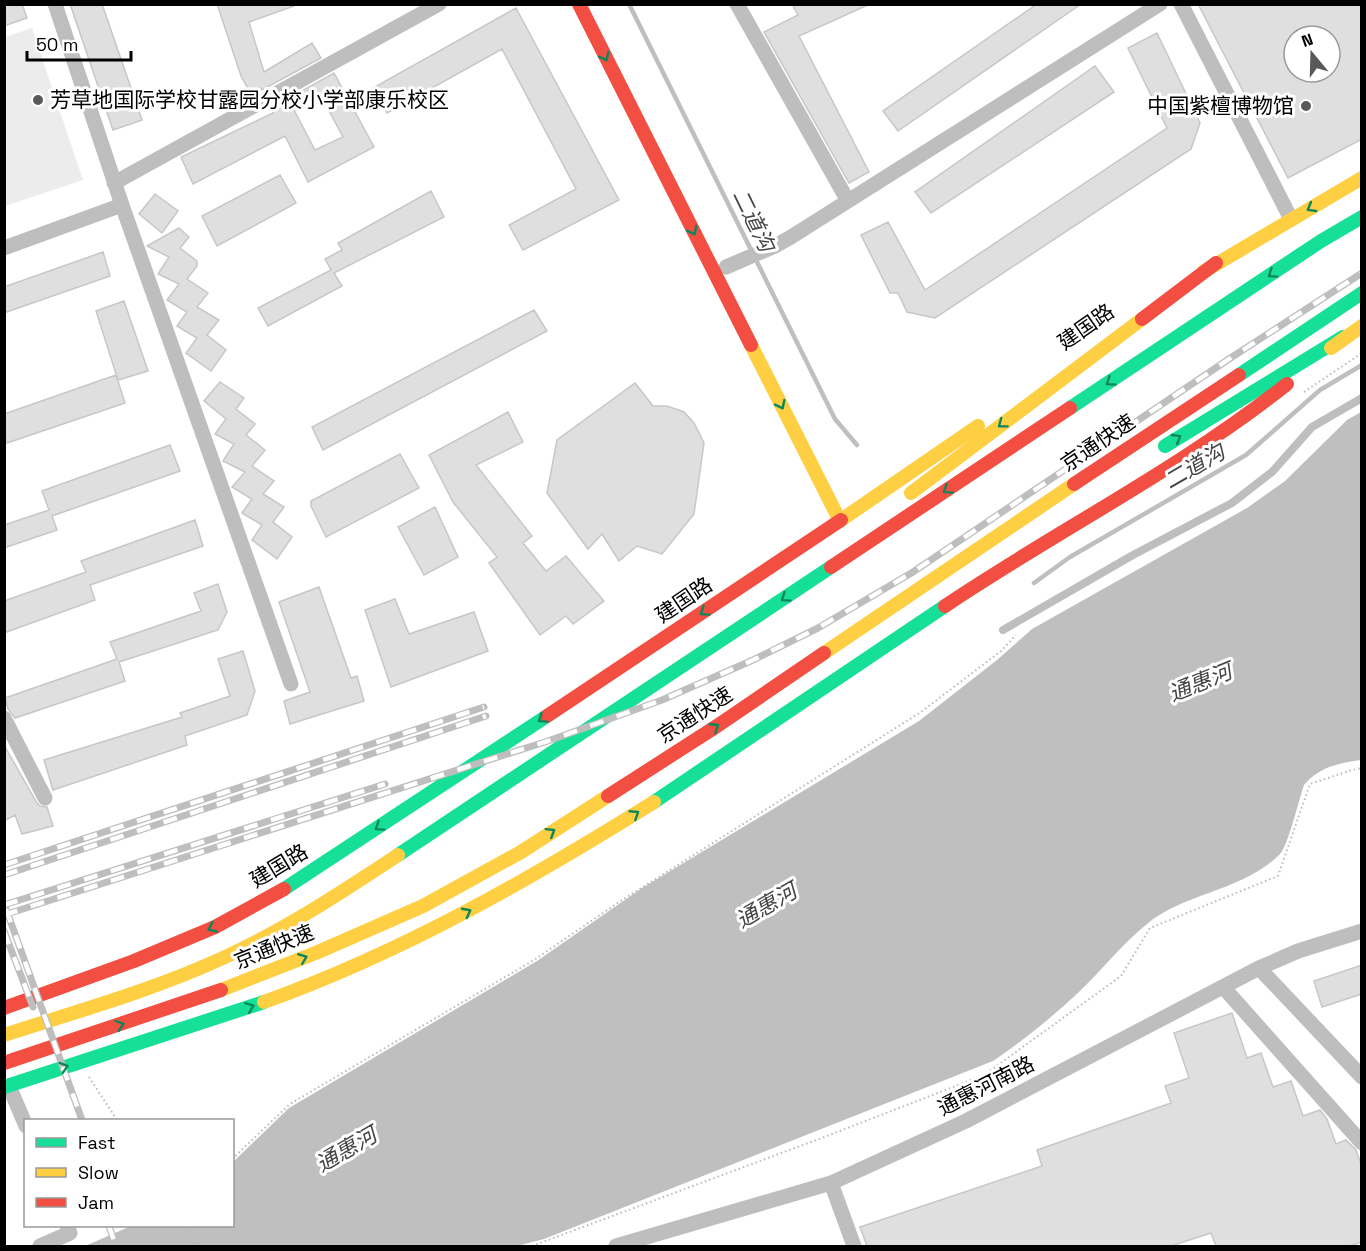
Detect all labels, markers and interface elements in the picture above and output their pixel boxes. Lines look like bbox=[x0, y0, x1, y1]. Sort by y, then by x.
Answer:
scale bar bbox=[27, 24, 130, 62]
north arrow bbox=[1282, 24, 1342, 84]
text: N bbox=[1299, 29, 1316, 52]
text: 50 m bbox=[36, 33, 78, 56]
one-way arrow bbox=[598, 50, 609, 61]
place label: 芳草地国际学校甘露园分校小学部康乐校区 bbox=[50, 86, 449, 113]
place label: 中国紫檀博物馆 bbox=[1147, 92, 1294, 119]
marker: 芳草地国际学校甘露园分校小学部康乐校区 bbox=[31, 93, 45, 107]
marker: 中国紫檀博物馆 bbox=[1299, 99, 1313, 113]
water label: 二道沟 bbox=[727, 184, 782, 258]
one-way arrow bbox=[1307, 200, 1317, 212]
one-way arrow bbox=[686, 224, 697, 235]
one-way arrow bbox=[1268, 267, 1279, 278]
street label: 建国路 bbox=[1052, 297, 1119, 356]
one-way arrow bbox=[1105, 375, 1116, 386]
one-way arrow bbox=[774, 398, 786, 409]
street label: 京通快速 bbox=[1055, 408, 1140, 477]
one-way arrow bbox=[997, 417, 1008, 428]
one-way arrow bbox=[1171, 434, 1181, 446]
water label: 二道沟 bbox=[1158, 436, 1231, 495]
one-way arrow bbox=[943, 483, 954, 494]
street label: 建国路 bbox=[650, 571, 717, 628]
one-way arrow bbox=[781, 591, 792, 602]
one-way arrow bbox=[700, 604, 710, 616]
water label: 通惠河 bbox=[1164, 655, 1240, 707]
street label: 京通快速 bbox=[652, 680, 737, 749]
one-way arrow bbox=[537, 712, 548, 723]
one-way arrow bbox=[709, 723, 720, 734]
one-way arrow bbox=[628, 810, 639, 821]
one-way arrow bbox=[375, 820, 386, 831]
one-way arrow bbox=[545, 829, 556, 840]
street label: 建国路 bbox=[245, 838, 313, 893]
water label: 通惠河 bbox=[730, 874, 805, 934]
one-way arrow bbox=[460, 908, 471, 920]
street label: 京通快速 bbox=[230, 918, 318, 975]
one-way arrow bbox=[208, 920, 219, 932]
one-way arrow bbox=[297, 953, 308, 965]
one-way arrow bbox=[244, 1002, 254, 1015]
one-way arrow bbox=[114, 1020, 125, 1032]
street label: 通惠河南路 bbox=[933, 1050, 1039, 1121]
one-way arrow bbox=[58, 1062, 69, 1075]
water label: 通惠河 bbox=[310, 1118, 385, 1178]
legend bbox=[24, 1119, 234, 1227]
text: Fast bbox=[78, 1131, 115, 1154]
text: Slow bbox=[78, 1161, 119, 1184]
text: Jam bbox=[78, 1191, 114, 1214]

